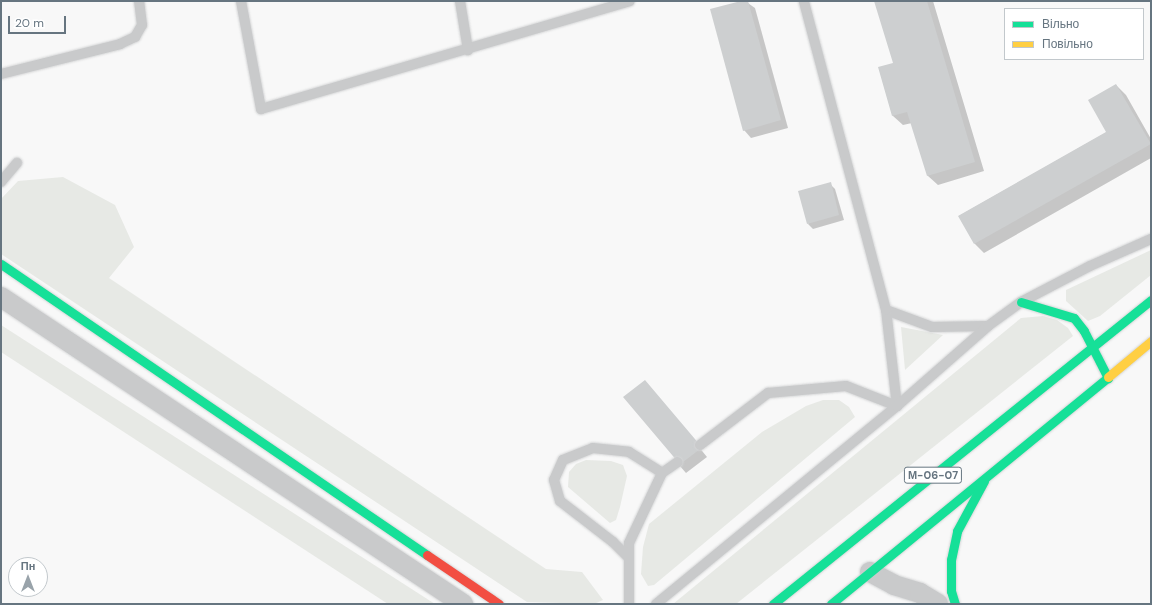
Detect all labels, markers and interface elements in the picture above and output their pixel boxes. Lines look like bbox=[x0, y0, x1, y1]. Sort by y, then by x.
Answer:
scale bar bbox=[10, 8, 68, 34]
legend bbox=[1004, 8, 1144, 60]
text: 20 m bbox=[15, 15, 44, 31]
text: Вільно bbox=[1042, 16, 1079, 32]
text: Повільно bbox=[1042, 36, 1093, 52]
road number: М-06-07 bbox=[903, 466, 963, 484]
north arrow bbox=[8, 557, 48, 597]
text: Пн bbox=[21, 559, 35, 573]

